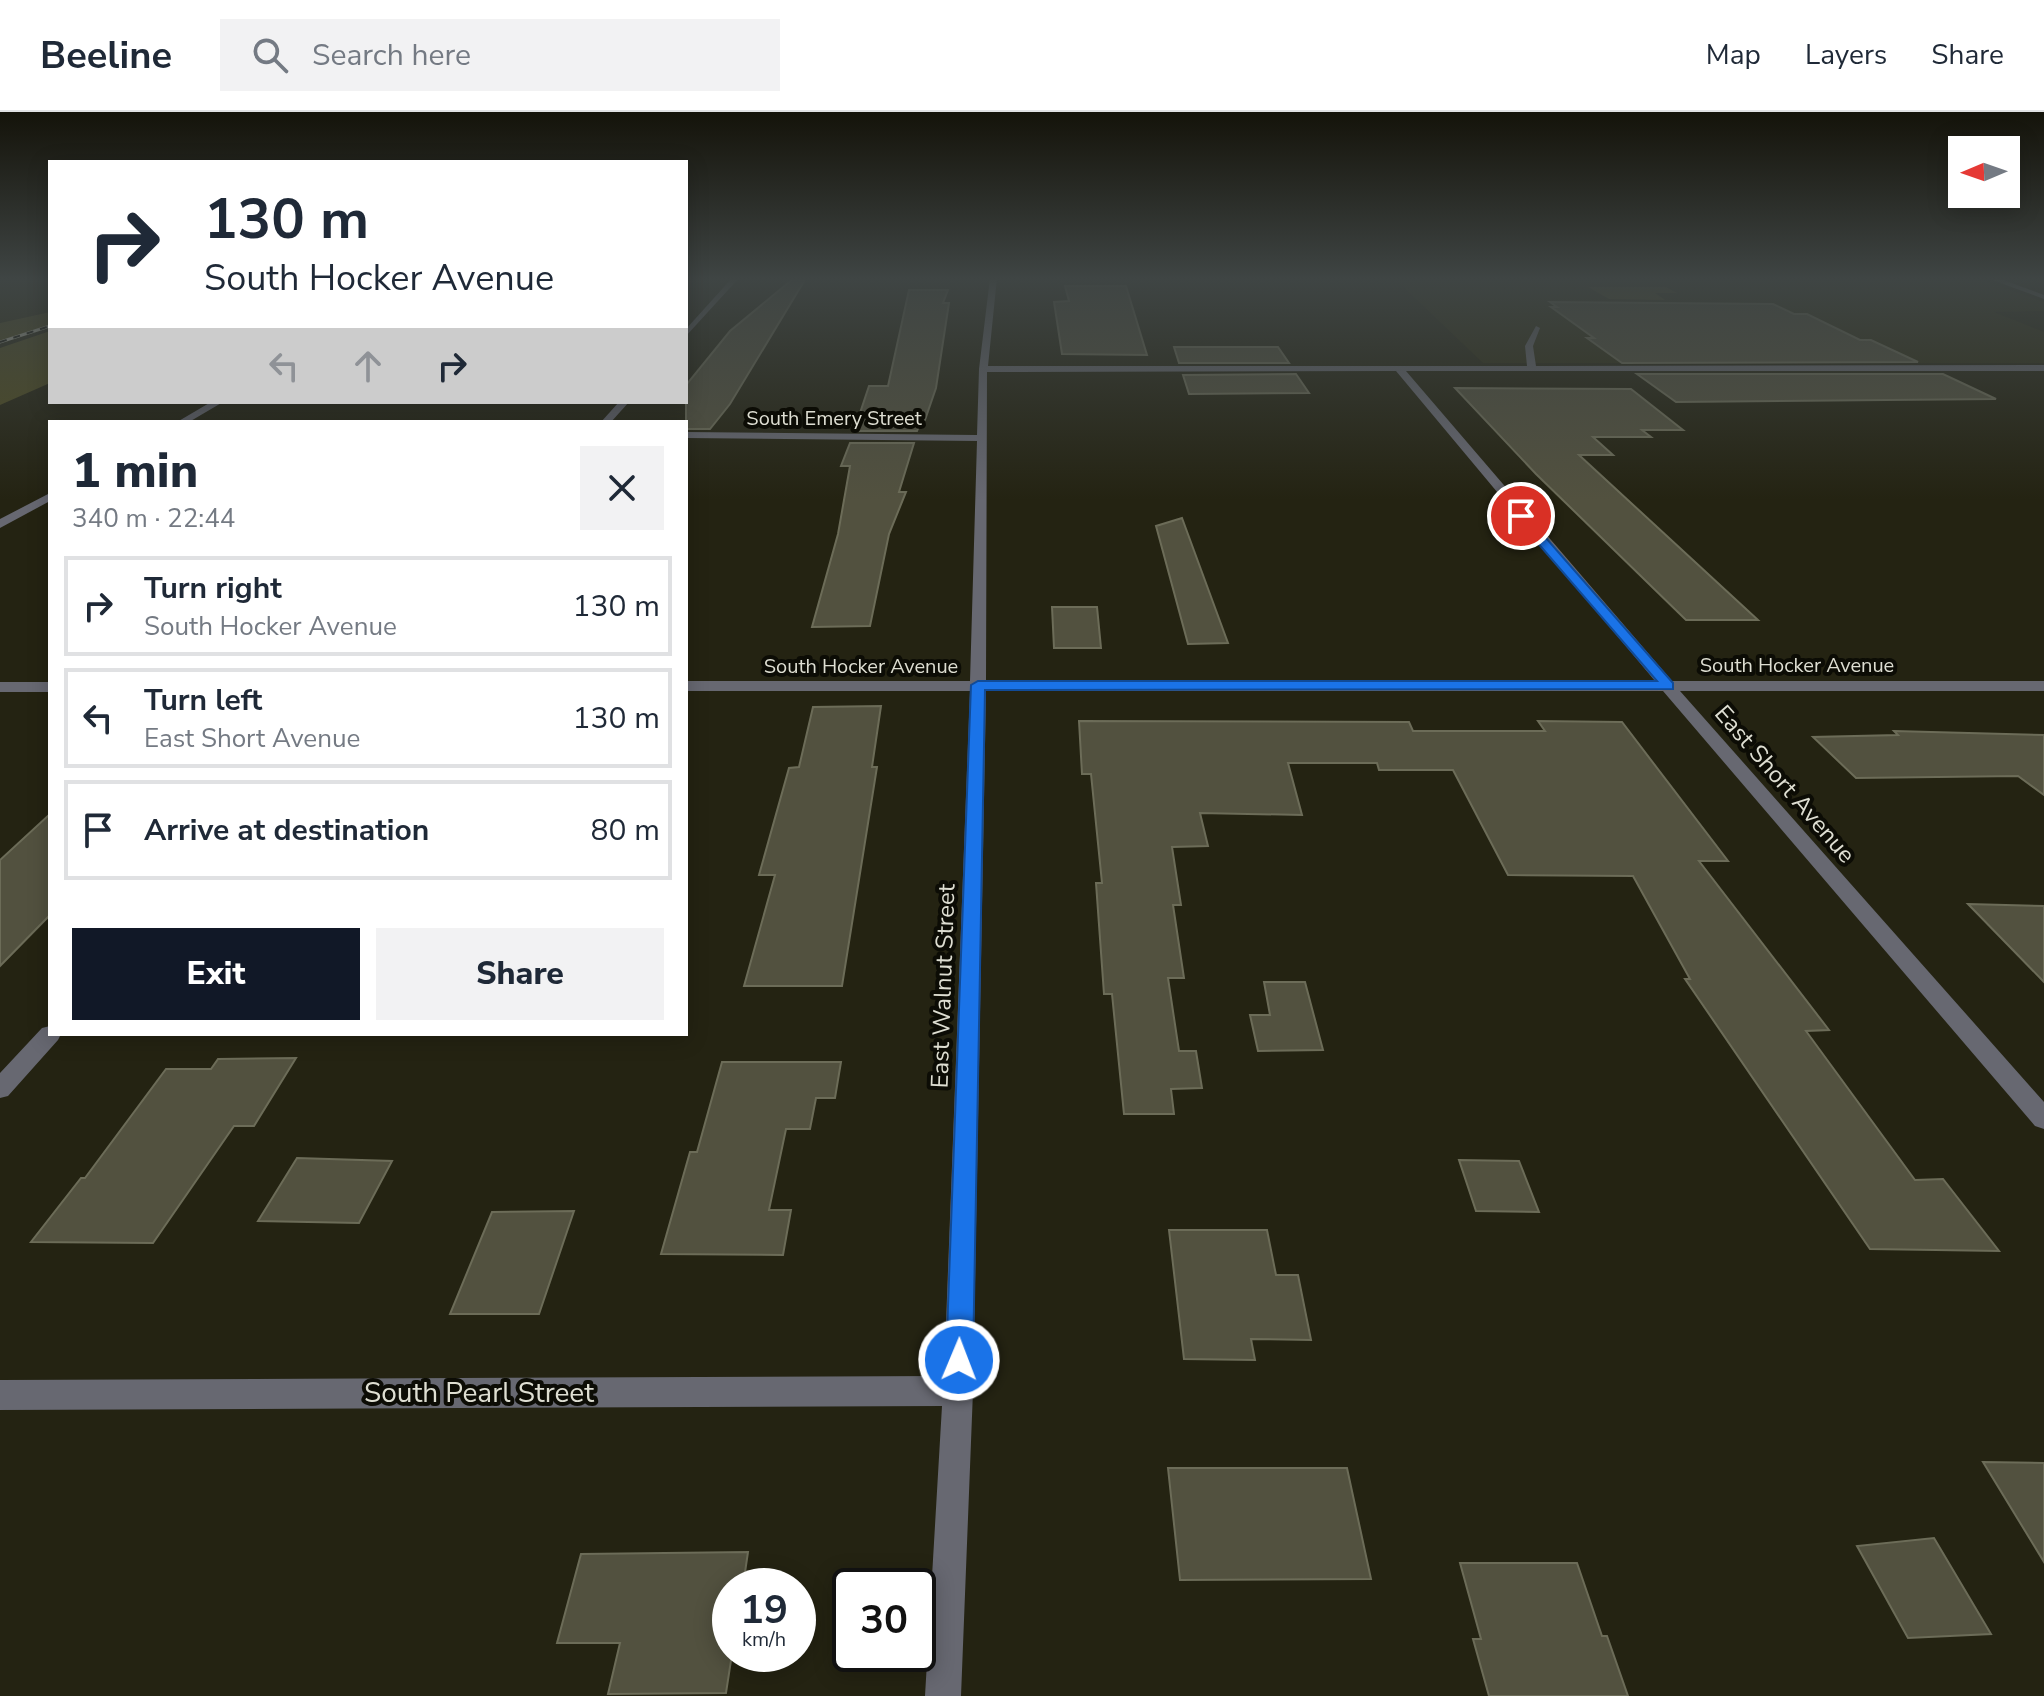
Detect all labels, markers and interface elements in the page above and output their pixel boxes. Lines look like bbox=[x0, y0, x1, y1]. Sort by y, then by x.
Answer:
search box bbox=[220, 19, 780, 91]
text: Beeline bbox=[40, 30, 172, 81]
icon: search bbox=[248, 33, 292, 77]
text: Search here bbox=[312, 35, 471, 76]
text: Map bbox=[1706, 36, 1761, 74]
text: Layers bbox=[1805, 36, 1887, 74]
text: Share bbox=[1931, 36, 2004, 74]
north arrow bbox=[1948, 136, 2020, 208]
map controls bbox=[1948, 136, 2020, 208]
text: 130 m bbox=[204, 181, 369, 258]
icon: right bbox=[72, 192, 176, 296]
text: South Hocker Avenue bbox=[204, 254, 554, 303]
icon: left bbox=[262, 344, 306, 388]
icon: ahead bbox=[346, 344, 390, 388]
icon: right bbox=[430, 344, 474, 388]
street label: South Emery Street bbox=[746, 405, 923, 432]
text: 1 min bbox=[72, 438, 198, 504]
button: close bbox=[580, 446, 664, 530]
pin bbox=[1487, 482, 1555, 550]
icon: arrive bbox=[1499, 494, 1543, 538]
text: 340 m · 22:44 bbox=[72, 501, 235, 536]
text: Turn right bbox=[144, 568, 282, 609]
icon: right bbox=[76, 584, 120, 628]
text: 130 m bbox=[573, 586, 660, 627]
text: South Hocker Avenue bbox=[144, 609, 397, 644]
street label: South Hocker Avenue bbox=[1700, 652, 1894, 679]
street label: South Hocker Avenue bbox=[764, 653, 958, 680]
text: Turn left bbox=[144, 680, 262, 721]
icon: left bbox=[76, 696, 120, 740]
text: 130 m bbox=[573, 698, 660, 739]
street label: East Short Avenue bbox=[1707, 698, 1863, 870]
text: East Short Avenue bbox=[144, 721, 360, 756]
icon: arrive bbox=[76, 808, 120, 852]
text: Arrive at destination bbox=[144, 810, 429, 851]
text: 80 m bbox=[591, 810, 660, 851]
street label: East Walnut Street bbox=[923, 883, 963, 1089]
button: Exit bbox=[72, 928, 360, 1020]
button: Share bbox=[376, 928, 664, 1020]
position arrow bbox=[917, 1318, 1001, 1402]
street label: South Pearl Street bbox=[364, 1374, 594, 1412]
speed limit sign: 30 bbox=[832, 1568, 936, 1672]
text: 19 bbox=[740, 1583, 788, 1637]
text: km/h bbox=[742, 1626, 786, 1653]

